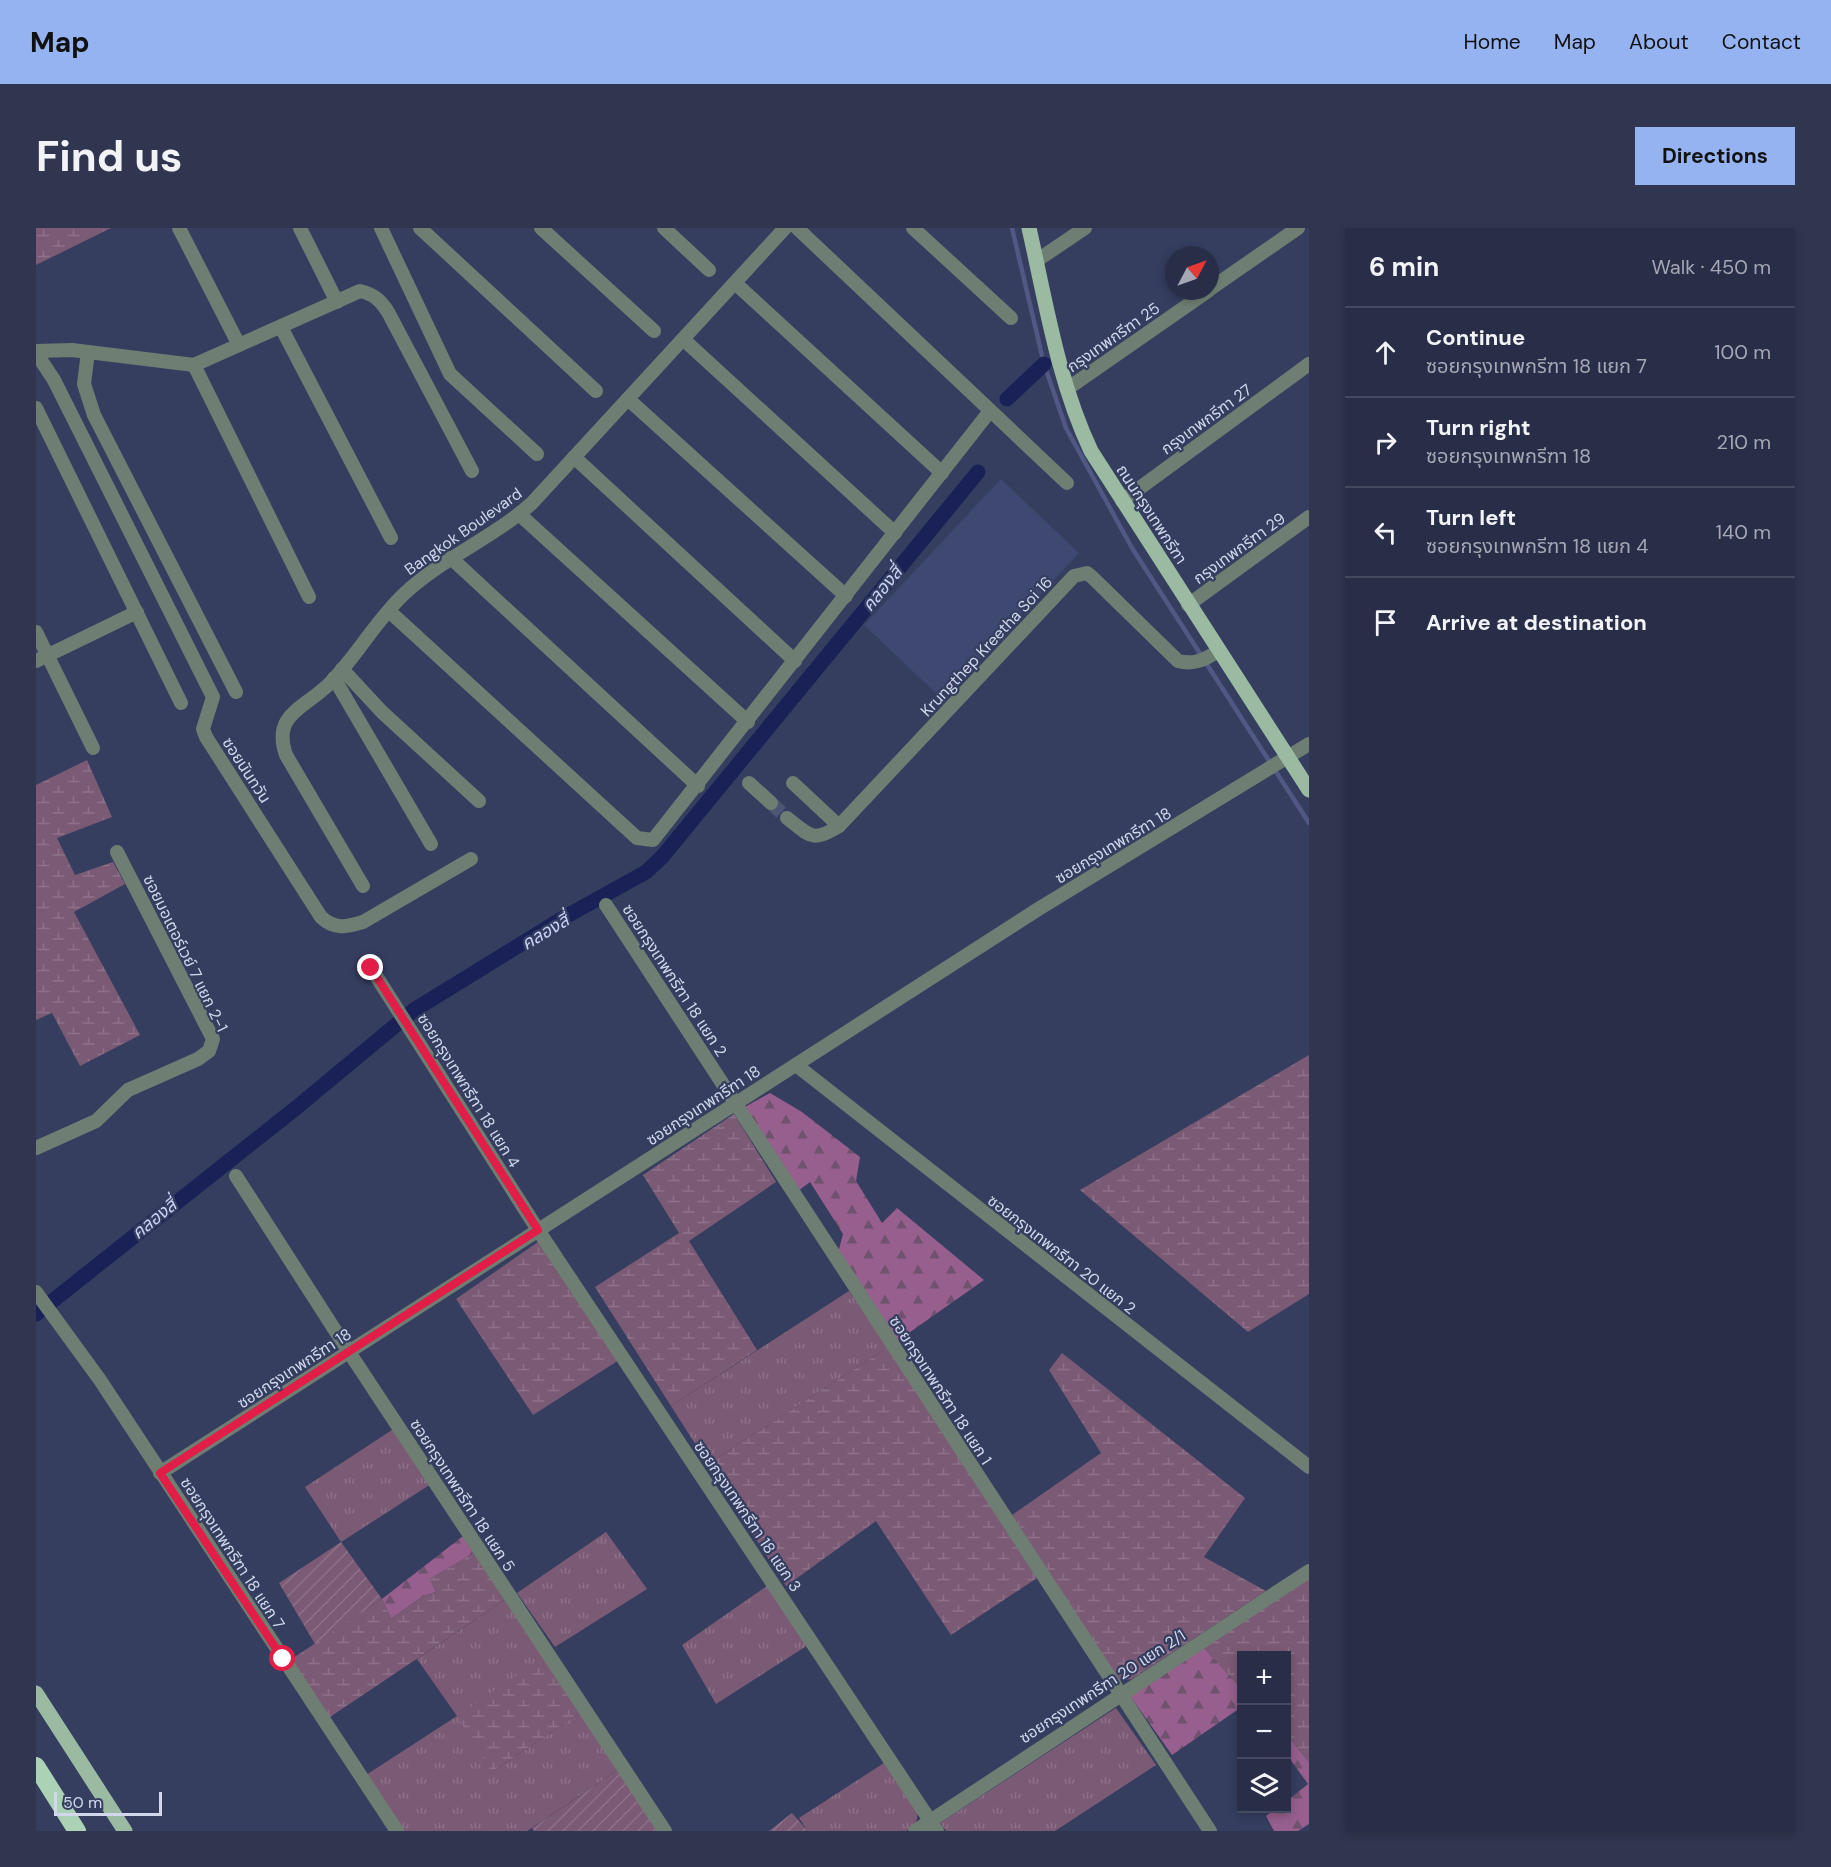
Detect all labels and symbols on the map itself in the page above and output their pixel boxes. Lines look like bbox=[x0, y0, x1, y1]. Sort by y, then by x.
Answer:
north arrow bbox=[1165, 246, 1219, 300]
street label: กรุงเทพกรีฑา 25 bbox=[1063, 298, 1164, 377]
street label: กรุงเทพกรีฑา 27 bbox=[1157, 379, 1256, 459]
street label: ถนนกรุงเทพกรีฑา bbox=[1112, 460, 1192, 568]
street label: Bangkok Boulevard bbox=[400, 483, 526, 580]
street label: กรุงเทพกรีฑา 29 bbox=[1189, 508, 1290, 589]
water label: คลองสี่ bbox=[856, 558, 910, 617]
street label: Krungthep Kreetha Soi 16 bbox=[916, 572, 1057, 721]
street label: ซอยนันทวัน bbox=[217, 733, 276, 807]
street label: ซอยกรุงเทพกรีฑา 18 bbox=[1051, 802, 1175, 888]
street label: ซอยมอเตอร์เวย์ 7 แยก 2-1 bbox=[138, 871, 233, 1035]
street label: ซอยกรุงเทพกรีฑา 18 แยก 2 bbox=[617, 900, 732, 1060]
water label: คลองสี่ bbox=[516, 906, 576, 956]
route end bbox=[357, 954, 383, 980]
street label: ซอยกรุงเทพกรีฑา 18 แยก 4 bbox=[413, 1009, 525, 1172]
street label: ซอยกรุงเทพกรีฑา 18 bbox=[642, 1061, 764, 1150]
street label: ซอยกรุงเทพกรีฑา 20 แยก 2 bbox=[983, 1190, 1140, 1319]
water label: คลองสี่ bbox=[126, 1191, 184, 1245]
street label: ซอยกรุงเทพกรีฑา 18 แยก 1 bbox=[885, 1312, 997, 1469]
street label: ซอยกรุงเทพกรีฑา 18 bbox=[233, 1324, 355, 1413]
street label: ซอยกรุงเทพกรีฑา 18 แยก 5 bbox=[405, 1415, 520, 1576]
street label: ซอยกรุงเทพกรีฑา 18 แยก 3 bbox=[689, 1437, 806, 1596]
street label: ซอยกรุงเทพกรีฑา 18 แยก 7 bbox=[176, 1473, 290, 1633]
street label: ซอยกรุงเทพกรีฑา 20 แยก 2/1 bbox=[1015, 1625, 1189, 1748]
route start bbox=[269, 1645, 295, 1671]
scale bar bbox=[54, 1789, 162, 1816]

